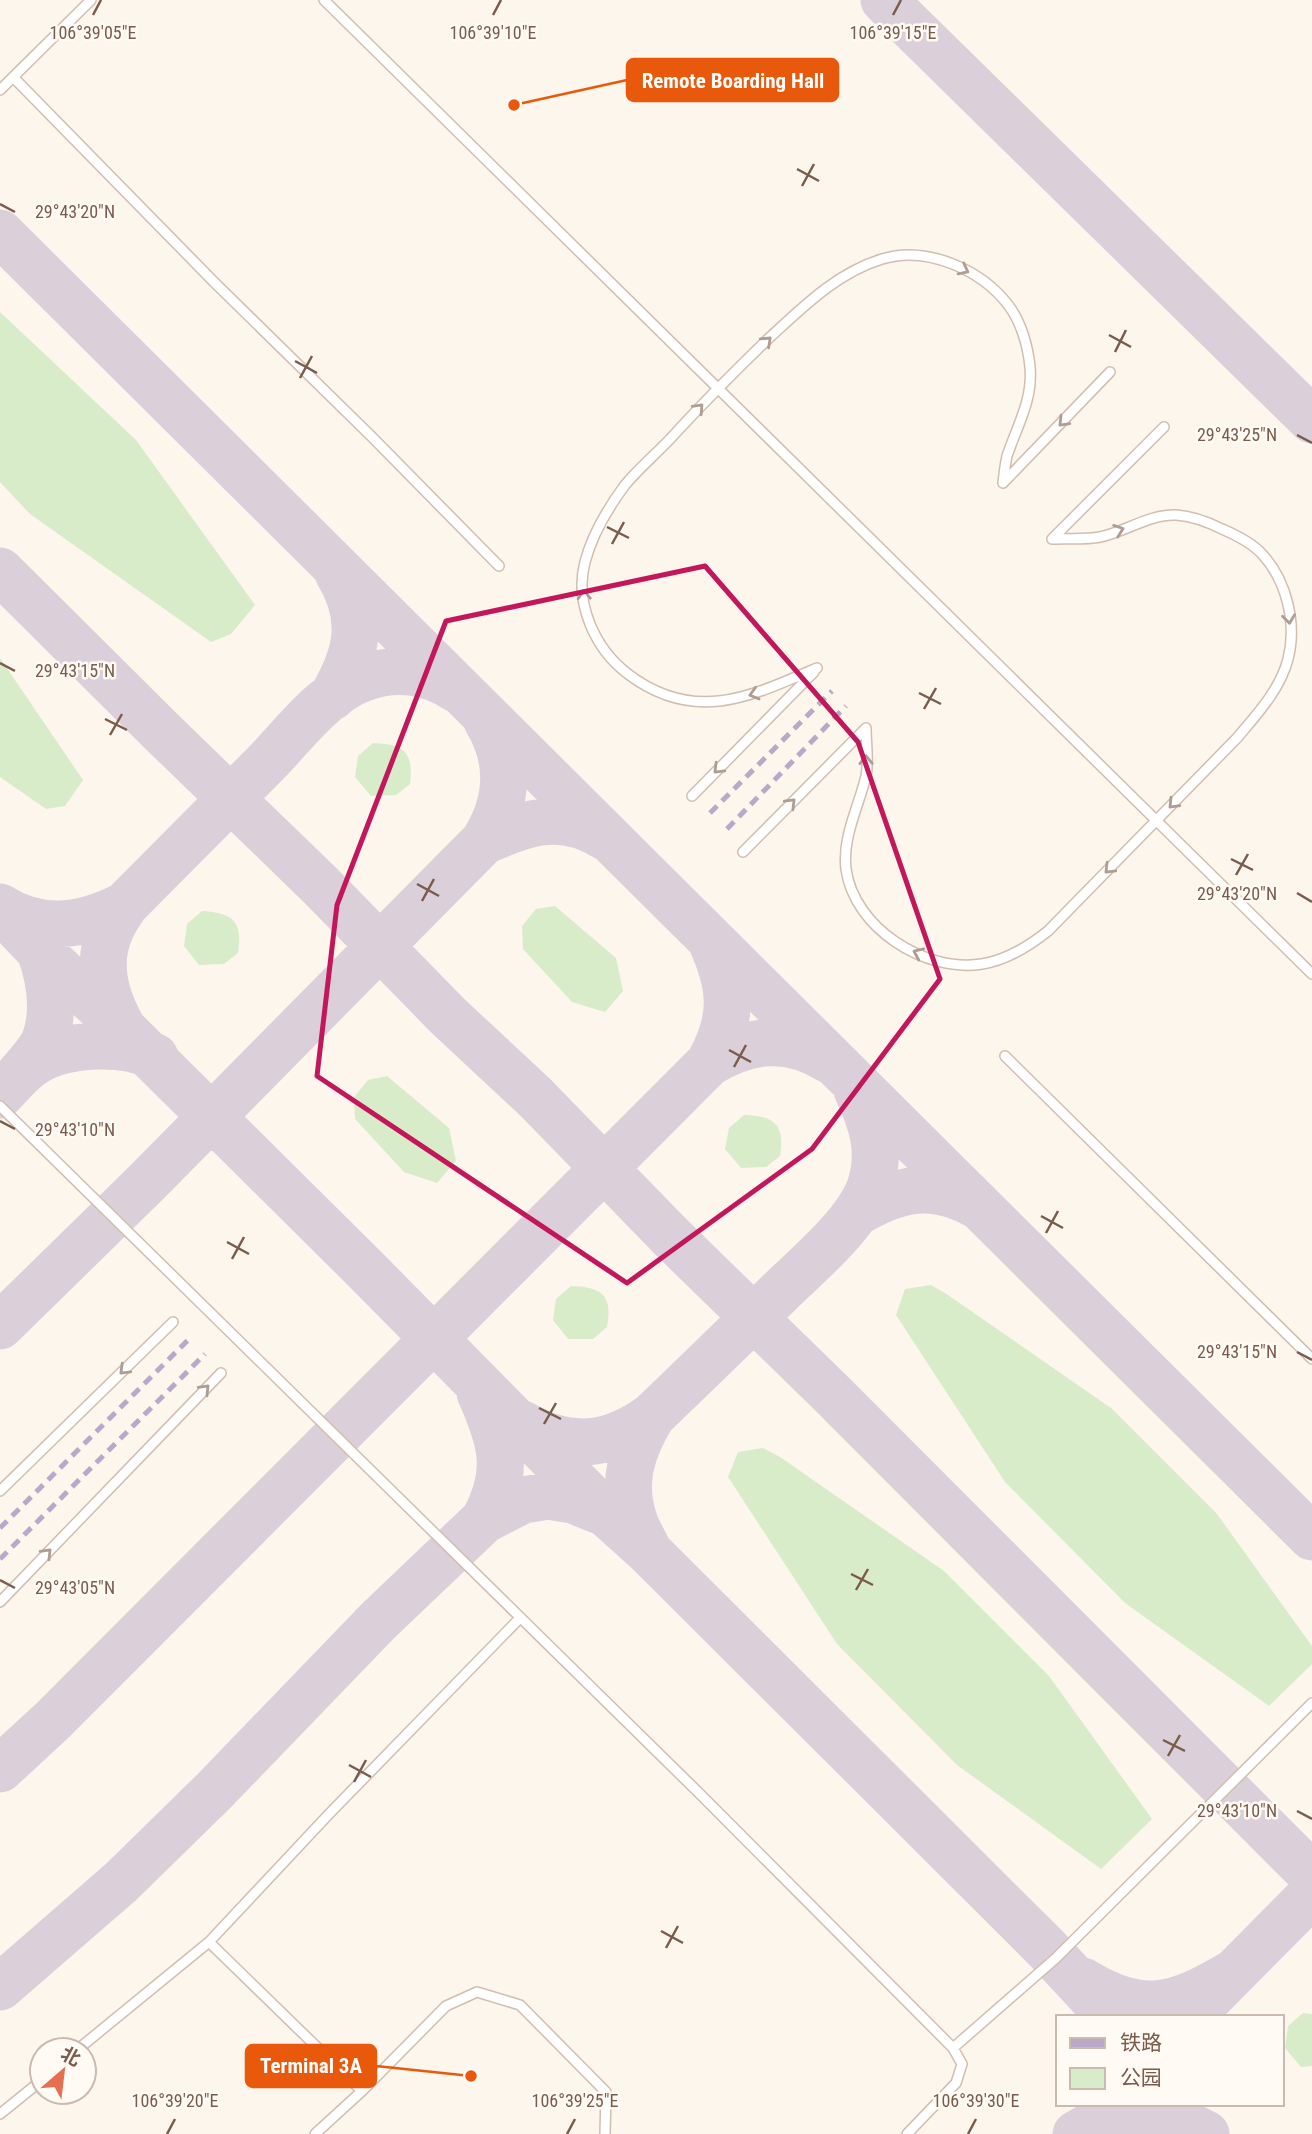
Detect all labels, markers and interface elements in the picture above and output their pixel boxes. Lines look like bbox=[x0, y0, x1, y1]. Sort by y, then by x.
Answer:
text: 106°39'05"E bbox=[50, 22, 136, 43]
text: 106°39'10"E bbox=[450, 22, 536, 43]
text: 106°39'15"E bbox=[850, 22, 936, 43]
callout: Remote Boarding Hall bbox=[627, 59, 838, 101]
text: Remote Boarding Hall bbox=[642, 69, 824, 93]
text: 29°43'20"N bbox=[35, 201, 115, 222]
one-way arrow bbox=[956, 261, 969, 275]
one-way arrow bbox=[759, 336, 772, 349]
one-way arrow bbox=[690, 403, 703, 416]
one-way arrow bbox=[1058, 413, 1071, 426]
text: 29°43'25"N bbox=[1197, 424, 1277, 445]
one-way arrow bbox=[1112, 524, 1124, 538]
one-way arrow bbox=[577, 590, 592, 601]
one-way arrow bbox=[1282, 613, 1297, 625]
text: 29°43'15"N bbox=[35, 660, 115, 681]
one-way arrow bbox=[748, 685, 760, 700]
one-way arrow bbox=[859, 754, 874, 765]
one-way arrow bbox=[713, 761, 726, 774]
one-way arrow bbox=[1168, 796, 1181, 809]
one-way arrow bbox=[782, 799, 795, 812]
one-way arrow bbox=[1104, 861, 1117, 874]
text: 29°43'20"N bbox=[1197, 883, 1277, 904]
one-way arrow bbox=[913, 947, 925, 961]
text: 29°43'10"N bbox=[35, 1119, 115, 1140]
text: 29°43'15"N bbox=[1197, 1341, 1277, 1362]
one-way arrow bbox=[120, 1362, 132, 1374]
one-way arrow bbox=[197, 1384, 210, 1397]
one-way arrow bbox=[39, 1548, 52, 1561]
text: 29°43'05"N bbox=[35, 1577, 115, 1598]
text: 29°43'10"N bbox=[1197, 1800, 1277, 1821]
legend bbox=[1056, 2015, 1284, 2106]
text: 铁路 bbox=[1120, 2031, 1162, 2055]
north arrow bbox=[28, 2036, 98, 2106]
text: 北 bbox=[57, 2042, 85, 2071]
callout: Terminal 3A bbox=[246, 2045, 376, 2087]
text: Terminal 3A bbox=[260, 2054, 362, 2078]
text: 公园 bbox=[1120, 2066, 1162, 2090]
text: 106°39'20"E bbox=[132, 2090, 218, 2111]
text: 106°39'25"E bbox=[532, 2090, 618, 2111]
text: 106°39'30"E bbox=[933, 2090, 1019, 2111]

